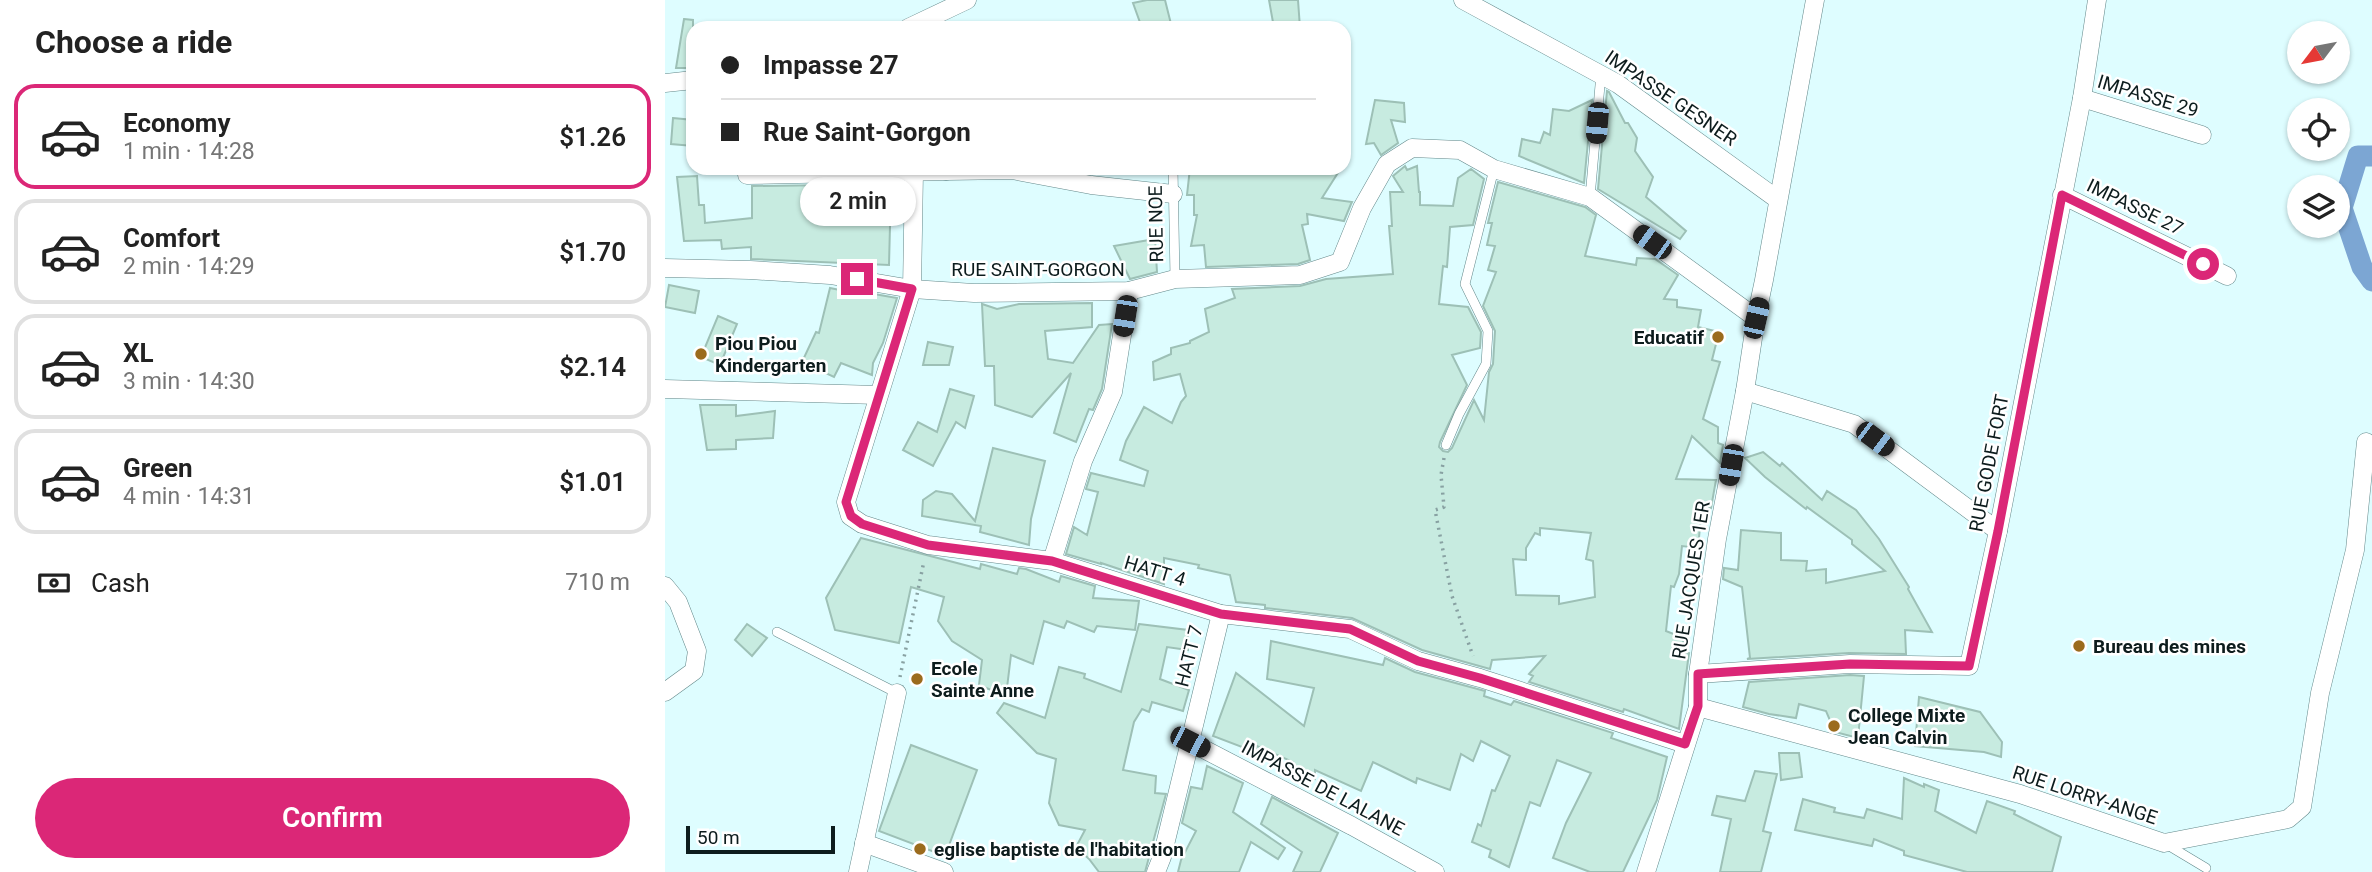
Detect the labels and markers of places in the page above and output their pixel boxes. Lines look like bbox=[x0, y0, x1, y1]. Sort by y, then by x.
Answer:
place label: Educatif bbox=[1634, 326, 1704, 349]
marker: Educatif bbox=[1710, 329, 1726, 345]
place label: Piou Piou Kindergarten bbox=[715, 332, 826, 377]
marker: Piou Piou Kindergarten bbox=[693, 346, 709, 362]
place label: Bureau des mines bbox=[2093, 635, 2246, 658]
marker: Bureau des mines bbox=[2071, 638, 2087, 654]
place label: Ecole Sainte Anne bbox=[931, 657, 1034, 702]
marker: Ecole Sainte Anne bbox=[909, 671, 925, 687]
place label: College Mixte Jean Calvin bbox=[1848, 704, 1965, 749]
marker: College Mixte Jean Calvin bbox=[1826, 718, 1842, 734]
place label: eglise baptiste de l'habitation bbox=[934, 838, 1184, 861]
marker: eglise baptiste de l'habitation bbox=[912, 841, 928, 857]

